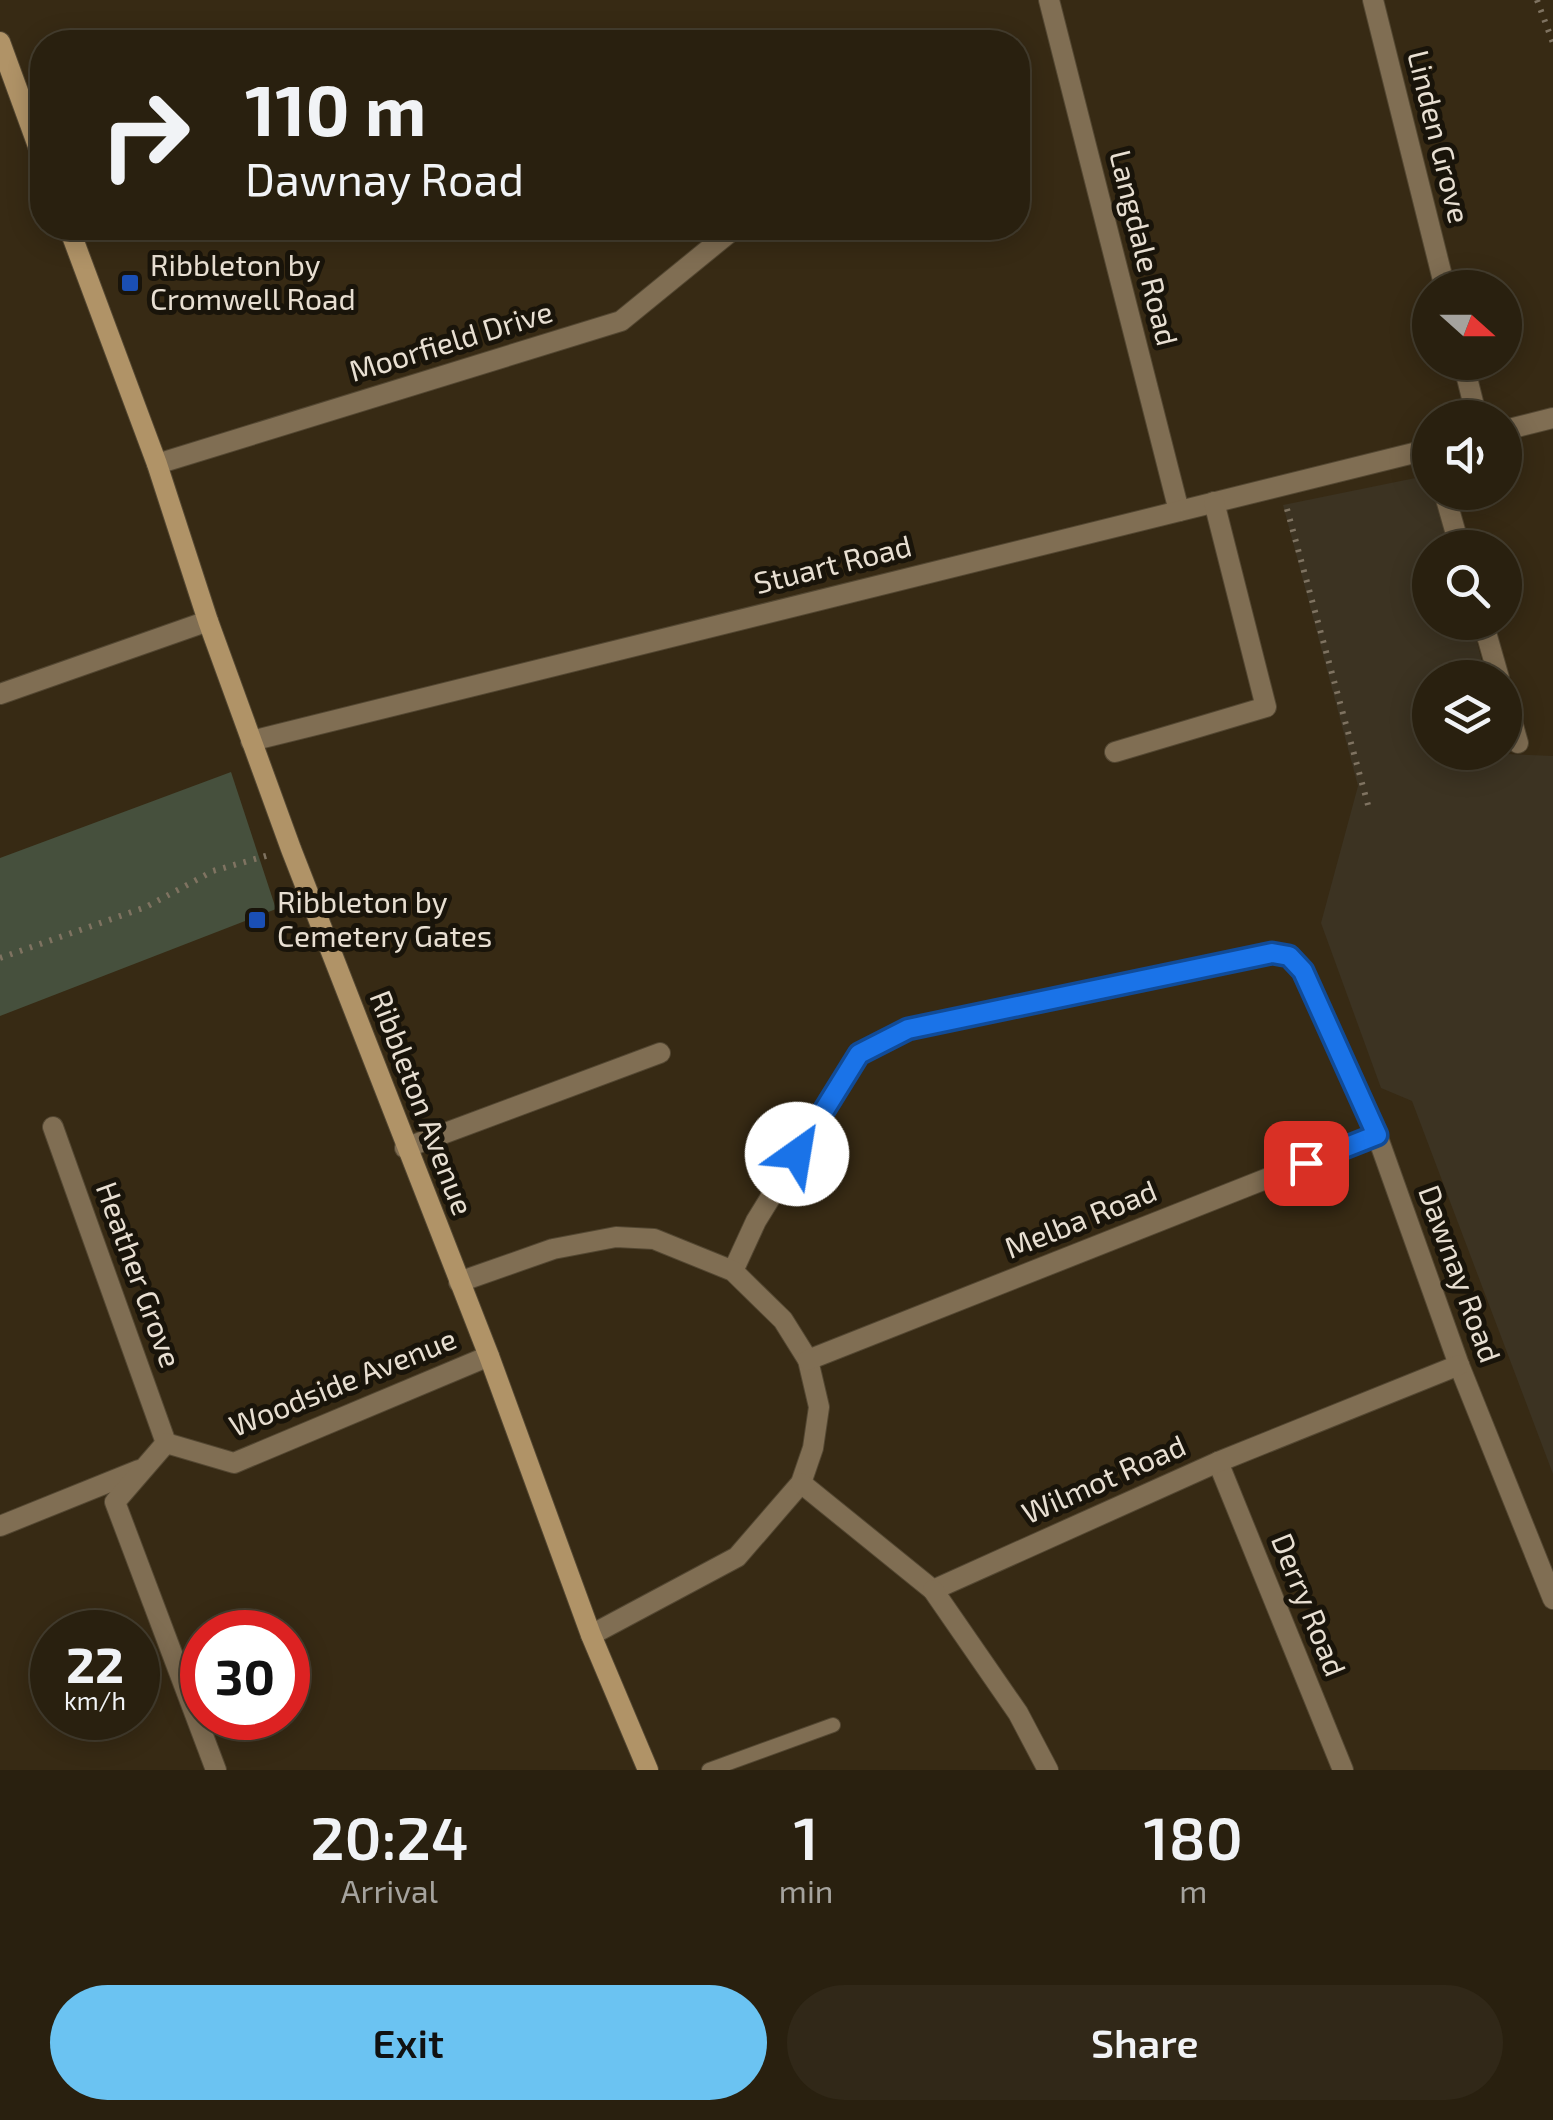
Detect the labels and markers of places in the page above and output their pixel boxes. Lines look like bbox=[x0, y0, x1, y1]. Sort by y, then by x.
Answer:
place label: Ribbleton by Cromwell Road bbox=[150, 246, 356, 316]
marker: Ribbleton by Cromwell Road bbox=[119, 272, 141, 294]
place label: Ribbleton by Cemetery Gates bbox=[277, 883, 492, 953]
marker: Ribbleton by Cemetery Gates bbox=[246, 909, 268, 931]
pin bbox=[1264, 1121, 1349, 1206]

